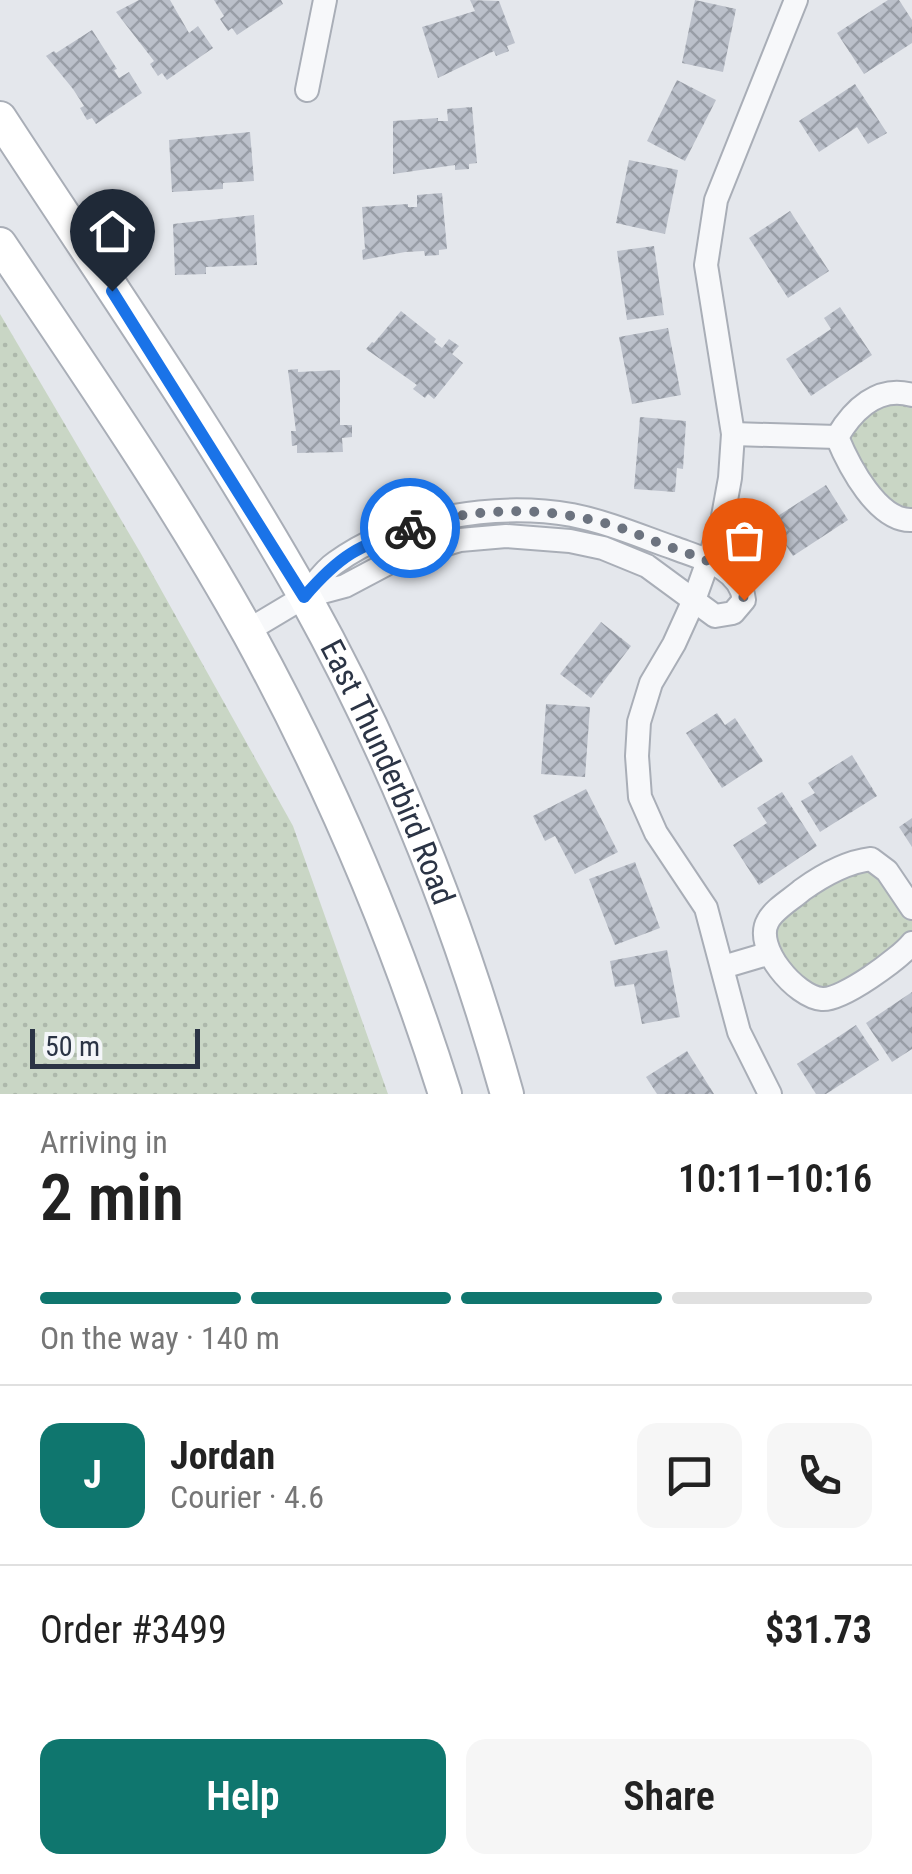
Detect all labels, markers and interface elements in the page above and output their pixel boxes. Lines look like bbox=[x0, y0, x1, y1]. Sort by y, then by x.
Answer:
pin bbox=[70, 189, 155, 292]
icon: home bbox=[85, 204, 140, 259]
courier bbox=[360, 478, 460, 578]
pin bbox=[702, 498, 787, 601]
icon: bike bbox=[383, 501, 438, 556]
icon: bag bbox=[717, 513, 772, 568]
street label: East Thunderbird Road bbox=[312, 633, 463, 910]
scale bar bbox=[30, 1024, 200, 1068]
text: 50 m bbox=[45, 1030, 100, 1063]
text: Arriving in bbox=[40, 1123, 168, 1161]
text: 10:11–10:16 bbox=[678, 1157, 872, 1201]
text: 2 min bbox=[40, 1160, 184, 1236]
text: On the way · 140 m bbox=[40, 1319, 280, 1357]
button: chat bbox=[637, 1423, 742, 1528]
button: phone bbox=[767, 1423, 872, 1528]
text: Jordan bbox=[170, 1434, 275, 1478]
text: J bbox=[83, 1453, 102, 1497]
text: Courier · 4.6 bbox=[170, 1478, 324, 1516]
text: Order #3499 bbox=[40, 1608, 227, 1652]
text: $31.73 bbox=[765, 1608, 872, 1652]
button: Help bbox=[40, 1739, 446, 1854]
button: Share bbox=[466, 1739, 872, 1854]

